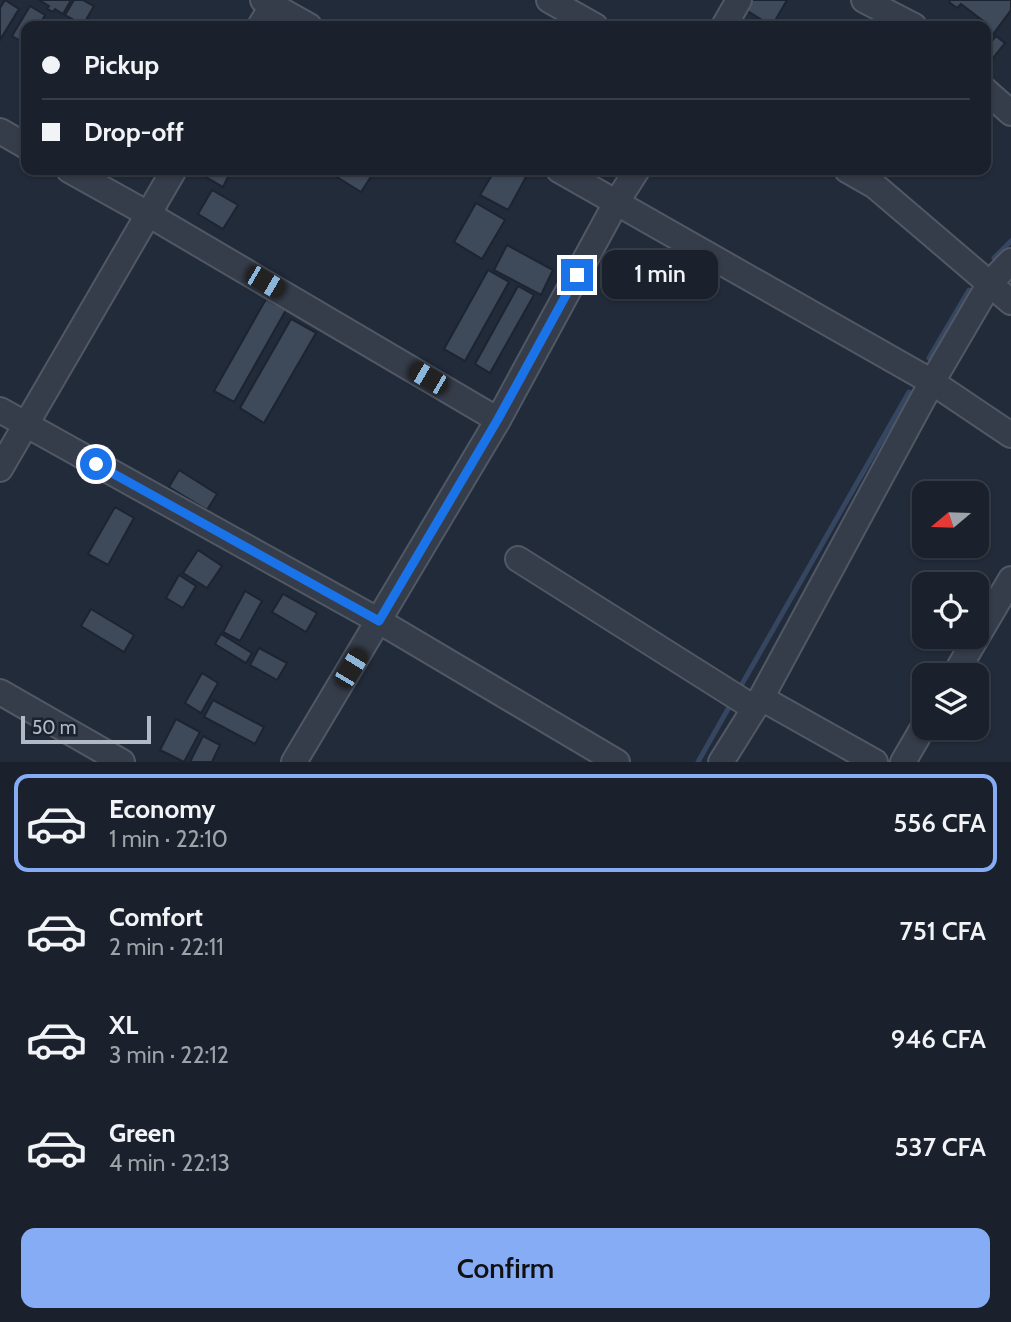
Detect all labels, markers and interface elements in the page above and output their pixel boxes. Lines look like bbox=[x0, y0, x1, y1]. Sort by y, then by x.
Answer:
text: Pickup bbox=[84, 49, 159, 81]
text: Drop-off bbox=[84, 116, 184, 148]
callout: 1 min bbox=[602, 250, 717, 300]
route end bbox=[561, 259, 593, 291]
text: 1 min bbox=[634, 260, 686, 288]
car bbox=[242, 262, 289, 302]
car bbox=[405, 358, 452, 398]
route start bbox=[80, 448, 112, 480]
north arrow bbox=[912, 481, 989, 558]
map controls bbox=[912, 481, 989, 740]
button: locate bbox=[912, 572, 989, 649]
car bbox=[332, 645, 371, 691]
button: layers bbox=[912, 663, 989, 740]
scale bar bbox=[21, 713, 150, 745]
text: 50 m bbox=[32, 716, 76, 739]
icon: car bbox=[25, 792, 88, 855]
text: Economy bbox=[109, 793, 215, 825]
text: 556 CFA bbox=[893, 807, 986, 839]
text: 1 min · 22:10 bbox=[109, 825, 228, 853]
icon: car bbox=[25, 900, 88, 963]
text: Comfort bbox=[109, 901, 203, 933]
text: 751 CFA bbox=[899, 915, 986, 947]
text: 2 min · 22:11 bbox=[109, 933, 224, 961]
icon: car bbox=[25, 1008, 88, 1071]
text: XL bbox=[109, 1009, 138, 1041]
text: 946 CFA bbox=[891, 1023, 986, 1055]
text: 3 min · 22:12 bbox=[109, 1041, 229, 1069]
icon: car bbox=[25, 1116, 88, 1179]
text: Green bbox=[109, 1117, 176, 1149]
text: 537 CFA bbox=[895, 1131, 986, 1163]
text: 4 min · 22:13 bbox=[109, 1149, 230, 1177]
button: Confirm bbox=[21, 1228, 990, 1308]

